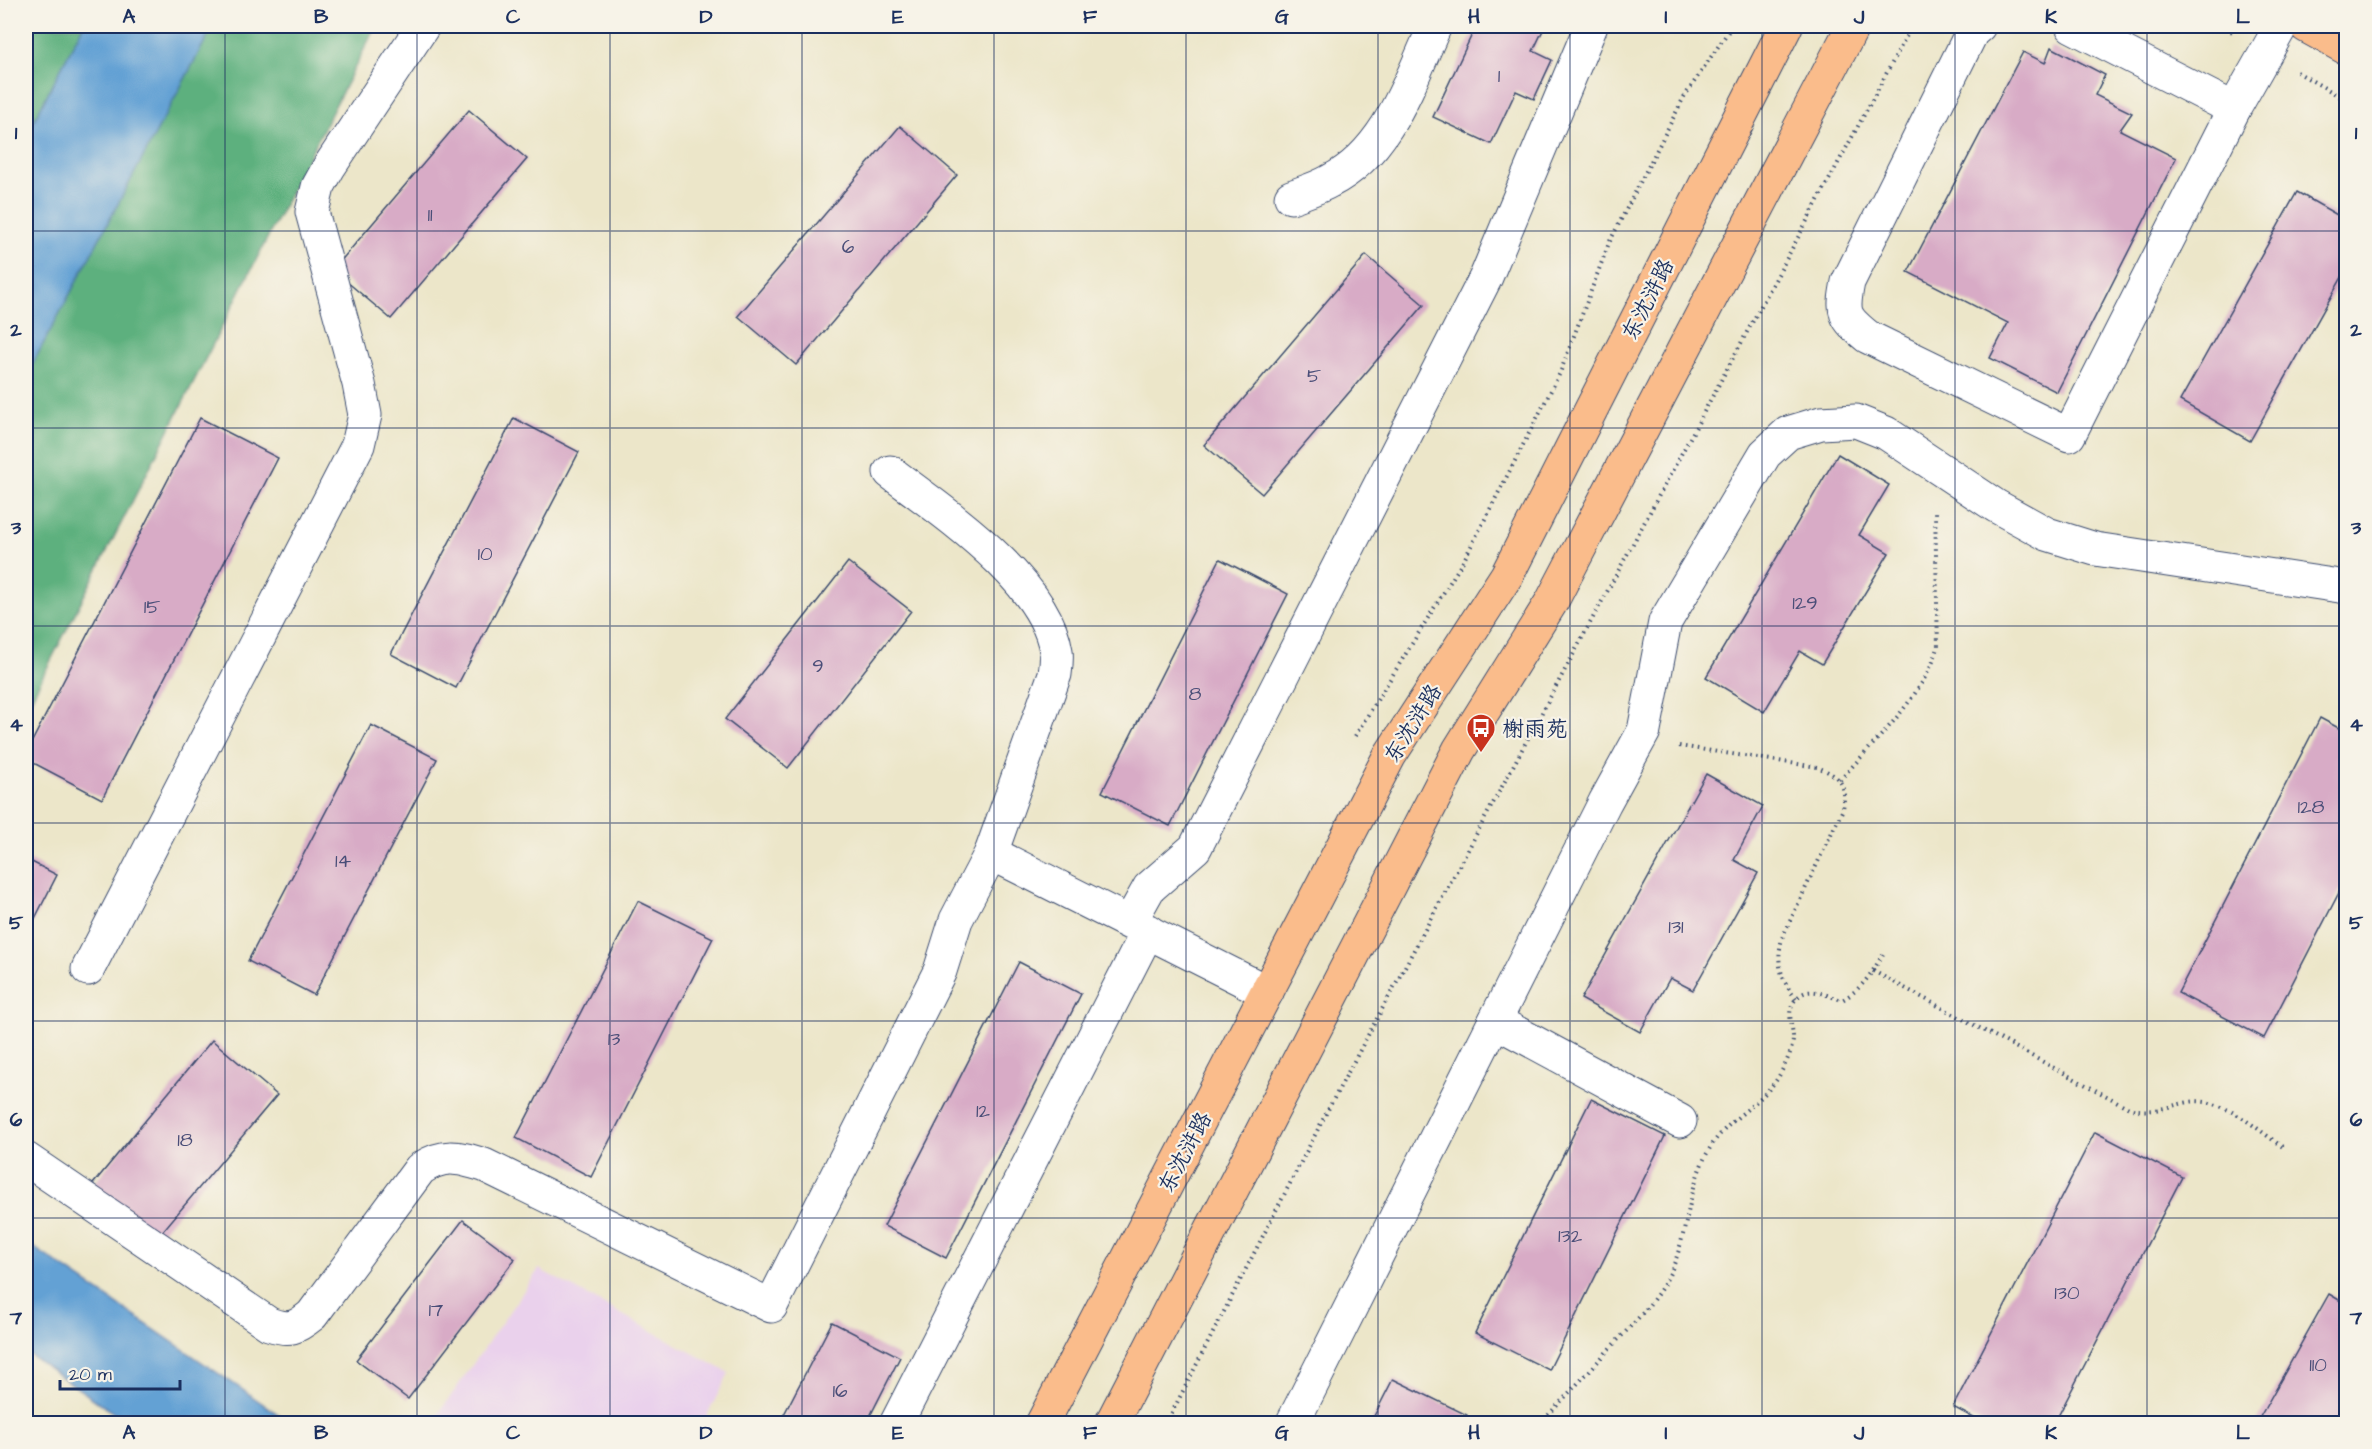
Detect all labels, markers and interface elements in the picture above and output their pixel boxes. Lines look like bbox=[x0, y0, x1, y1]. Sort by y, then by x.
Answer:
text: A bbox=[123, 3, 136, 31]
text: B bbox=[314, 3, 329, 31]
text: C bbox=[506, 3, 521, 31]
text: D bbox=[700, 3, 713, 31]
text: E bbox=[892, 3, 904, 31]
text: F bbox=[1083, 3, 1098, 31]
text: G bbox=[1275, 3, 1289, 31]
text: H bbox=[1468, 3, 1480, 31]
text: I bbox=[1664, 3, 1668, 31]
text: J bbox=[1853, 3, 1865, 31]
text: K bbox=[2045, 3, 2058, 31]
text: L bbox=[2236, 3, 2250, 31]
house number: 1 bbox=[1498, 62, 1501, 90]
text: 1 bbox=[15, 119, 18, 147]
text: 1 bbox=[2355, 119, 2358, 147]
house number: 11 bbox=[427, 201, 433, 229]
house number: 6 bbox=[842, 233, 855, 261]
street label: 东沈浒路 bbox=[1615, 253, 1682, 346]
text: 2 bbox=[9, 316, 22, 344]
text: 2 bbox=[2349, 316, 2362, 344]
house number: 5 bbox=[1307, 362, 1321, 390]
text: 3 bbox=[10, 514, 22, 542]
text: 3 bbox=[2350, 514, 2362, 542]
house number: 10 bbox=[477, 540, 493, 568]
house number: 129 bbox=[1792, 589, 1818, 617]
house number: 15 bbox=[144, 593, 160, 621]
house number: 9 bbox=[812, 652, 824, 680]
street label: 东沈浒路 bbox=[1377, 678, 1450, 769]
house number: 8 bbox=[1189, 680, 1202, 708]
text: 4 bbox=[9, 711, 23, 739]
text: 4 bbox=[2349, 711, 2363, 739]
bus stop icon: 榭雨苑 bbox=[1465, 712, 1497, 754]
place label: 榭雨苑 bbox=[1502, 714, 1568, 745]
house number: 128 bbox=[2298, 793, 2325, 821]
house number: 14 bbox=[335, 847, 351, 875]
text: 5 bbox=[9, 909, 24, 937]
text: 5 bbox=[2349, 909, 2364, 937]
house number: 131 bbox=[1668, 913, 1684, 941]
house number: 13 bbox=[608, 1025, 620, 1053]
house number: 12 bbox=[976, 1097, 991, 1125]
text: 6 bbox=[10, 1106, 23, 1134]
text: 6 bbox=[2350, 1106, 2363, 1134]
street label: 东沈浒路 bbox=[1151, 1107, 1220, 1199]
house number: 18 bbox=[177, 1126, 193, 1154]
house number: 132 bbox=[1558, 1222, 1583, 1250]
house number: 130 bbox=[2054, 1279, 2080, 1307]
house number: 17 bbox=[429, 1296, 443, 1324]
text: 7 bbox=[9, 1304, 23, 1332]
text: 7 bbox=[2349, 1304, 2363, 1332]
house number: 110 bbox=[2309, 1351, 2327, 1379]
scale bar bbox=[60, 1353, 180, 1391]
text: 20 m bbox=[69, 1362, 112, 1387]
house number: 16 bbox=[832, 1377, 848, 1405]
text: A bbox=[123, 1419, 136, 1447]
text: B bbox=[314, 1419, 329, 1447]
text: C bbox=[506, 1419, 521, 1447]
text: D bbox=[700, 1419, 713, 1447]
text: E bbox=[892, 1419, 904, 1447]
text: F bbox=[1083, 1419, 1098, 1447]
text: G bbox=[1275, 1419, 1289, 1447]
text: H bbox=[1468, 1419, 1480, 1447]
text: I bbox=[1664, 1419, 1668, 1447]
text: J bbox=[1853, 1419, 1865, 1447]
text: K bbox=[2045, 1419, 2058, 1447]
text: L bbox=[2236, 1419, 2250, 1447]

